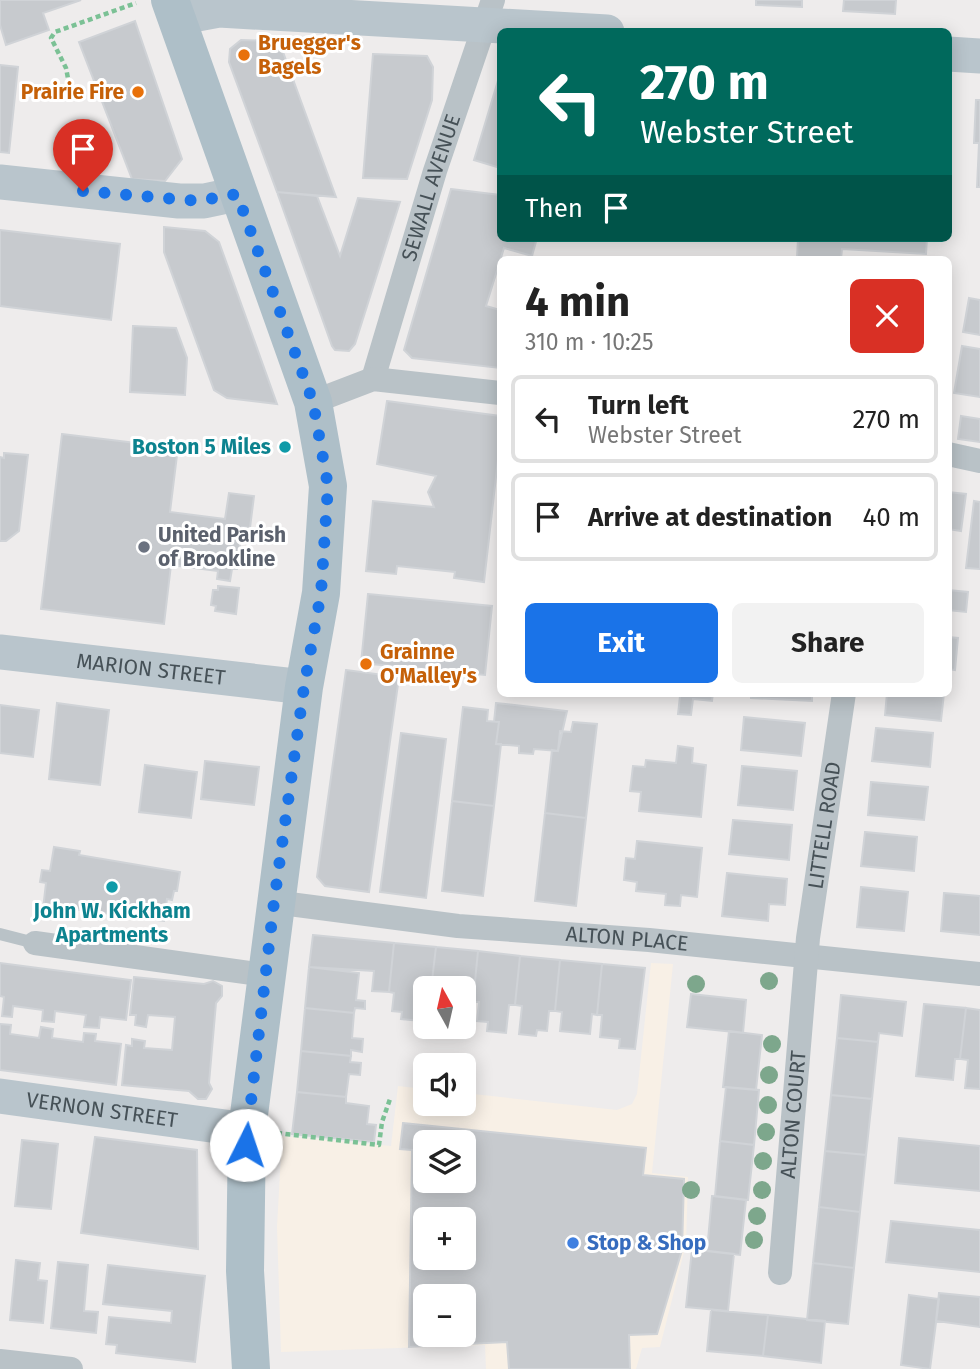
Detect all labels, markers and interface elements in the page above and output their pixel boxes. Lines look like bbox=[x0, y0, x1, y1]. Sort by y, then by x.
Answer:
place label: Bruegger's Bagels bbox=[258, 30, 361, 80]
marker: Bruegger's Bagels bbox=[236, 47, 252, 63]
text: 270 m bbox=[640, 53, 769, 112]
icon: left bbox=[525, 56, 616, 147]
place label: Prairie Fire bbox=[21, 79, 124, 105]
marker: Prairie Fire bbox=[130, 84, 146, 100]
street label: SEWALL AVENUE bbox=[396, 111, 466, 264]
text: Webster Street bbox=[640, 113, 854, 151]
pin bbox=[53, 119, 113, 191]
icon: arrive bbox=[64, 130, 102, 168]
icon: arrive bbox=[597, 189, 635, 227]
text: Then bbox=[525, 193, 583, 224]
text: 4 min bbox=[525, 277, 630, 327]
button: close bbox=[850, 279, 924, 353]
text: 310 m · 10:25 bbox=[525, 328, 653, 356]
text: Turn left bbox=[588, 390, 689, 421]
icon: left bbox=[529, 400, 567, 438]
text: 270 m bbox=[852, 404, 920, 435]
text: Webster Street bbox=[588, 421, 742, 449]
place label: Boston 5 Miles bbox=[132, 434, 271, 460]
marker: Boston 5 Miles bbox=[277, 439, 293, 455]
icon: arrive bbox=[529, 498, 567, 536]
text: Arrive at destination bbox=[588, 502, 832, 533]
text: 40 m bbox=[862, 502, 920, 533]
place label: United Parish of Brookline bbox=[158, 522, 286, 572]
marker: United Parish of Brookline bbox=[136, 539, 152, 555]
button: Exit bbox=[525, 603, 718, 683]
button: Share bbox=[732, 603, 924, 683]
place label: Grainne O'Malley's bbox=[380, 639, 477, 689]
street label: MARION STREET bbox=[75, 648, 227, 691]
marker: Grainne O'Malley's bbox=[358, 656, 374, 672]
street label: LITTELL ROAD bbox=[802, 760, 847, 891]
marker: John W. Kickham Apartments bbox=[104, 879, 120, 895]
place label: John W. Kickham Apartments bbox=[32, 898, 191, 948]
street label: ALTON PLACE bbox=[565, 921, 689, 957]
north arrow bbox=[413, 976, 476, 1040]
map controls bbox=[413, 976, 476, 1347]
street label: ALTON COURT bbox=[775, 1049, 812, 1180]
button: sound bbox=[413, 1053, 476, 1116]
street label: VERNON STREET bbox=[25, 1087, 179, 1133]
position arrow bbox=[209, 1108, 283, 1182]
button: layers bbox=[413, 1130, 476, 1193]
button: + bbox=[413, 1207, 476, 1270]
place label: Stop & Shop bbox=[587, 1230, 706, 1256]
marker: Stop & Shop bbox=[565, 1235, 581, 1251]
button: − bbox=[413, 1284, 476, 1347]

